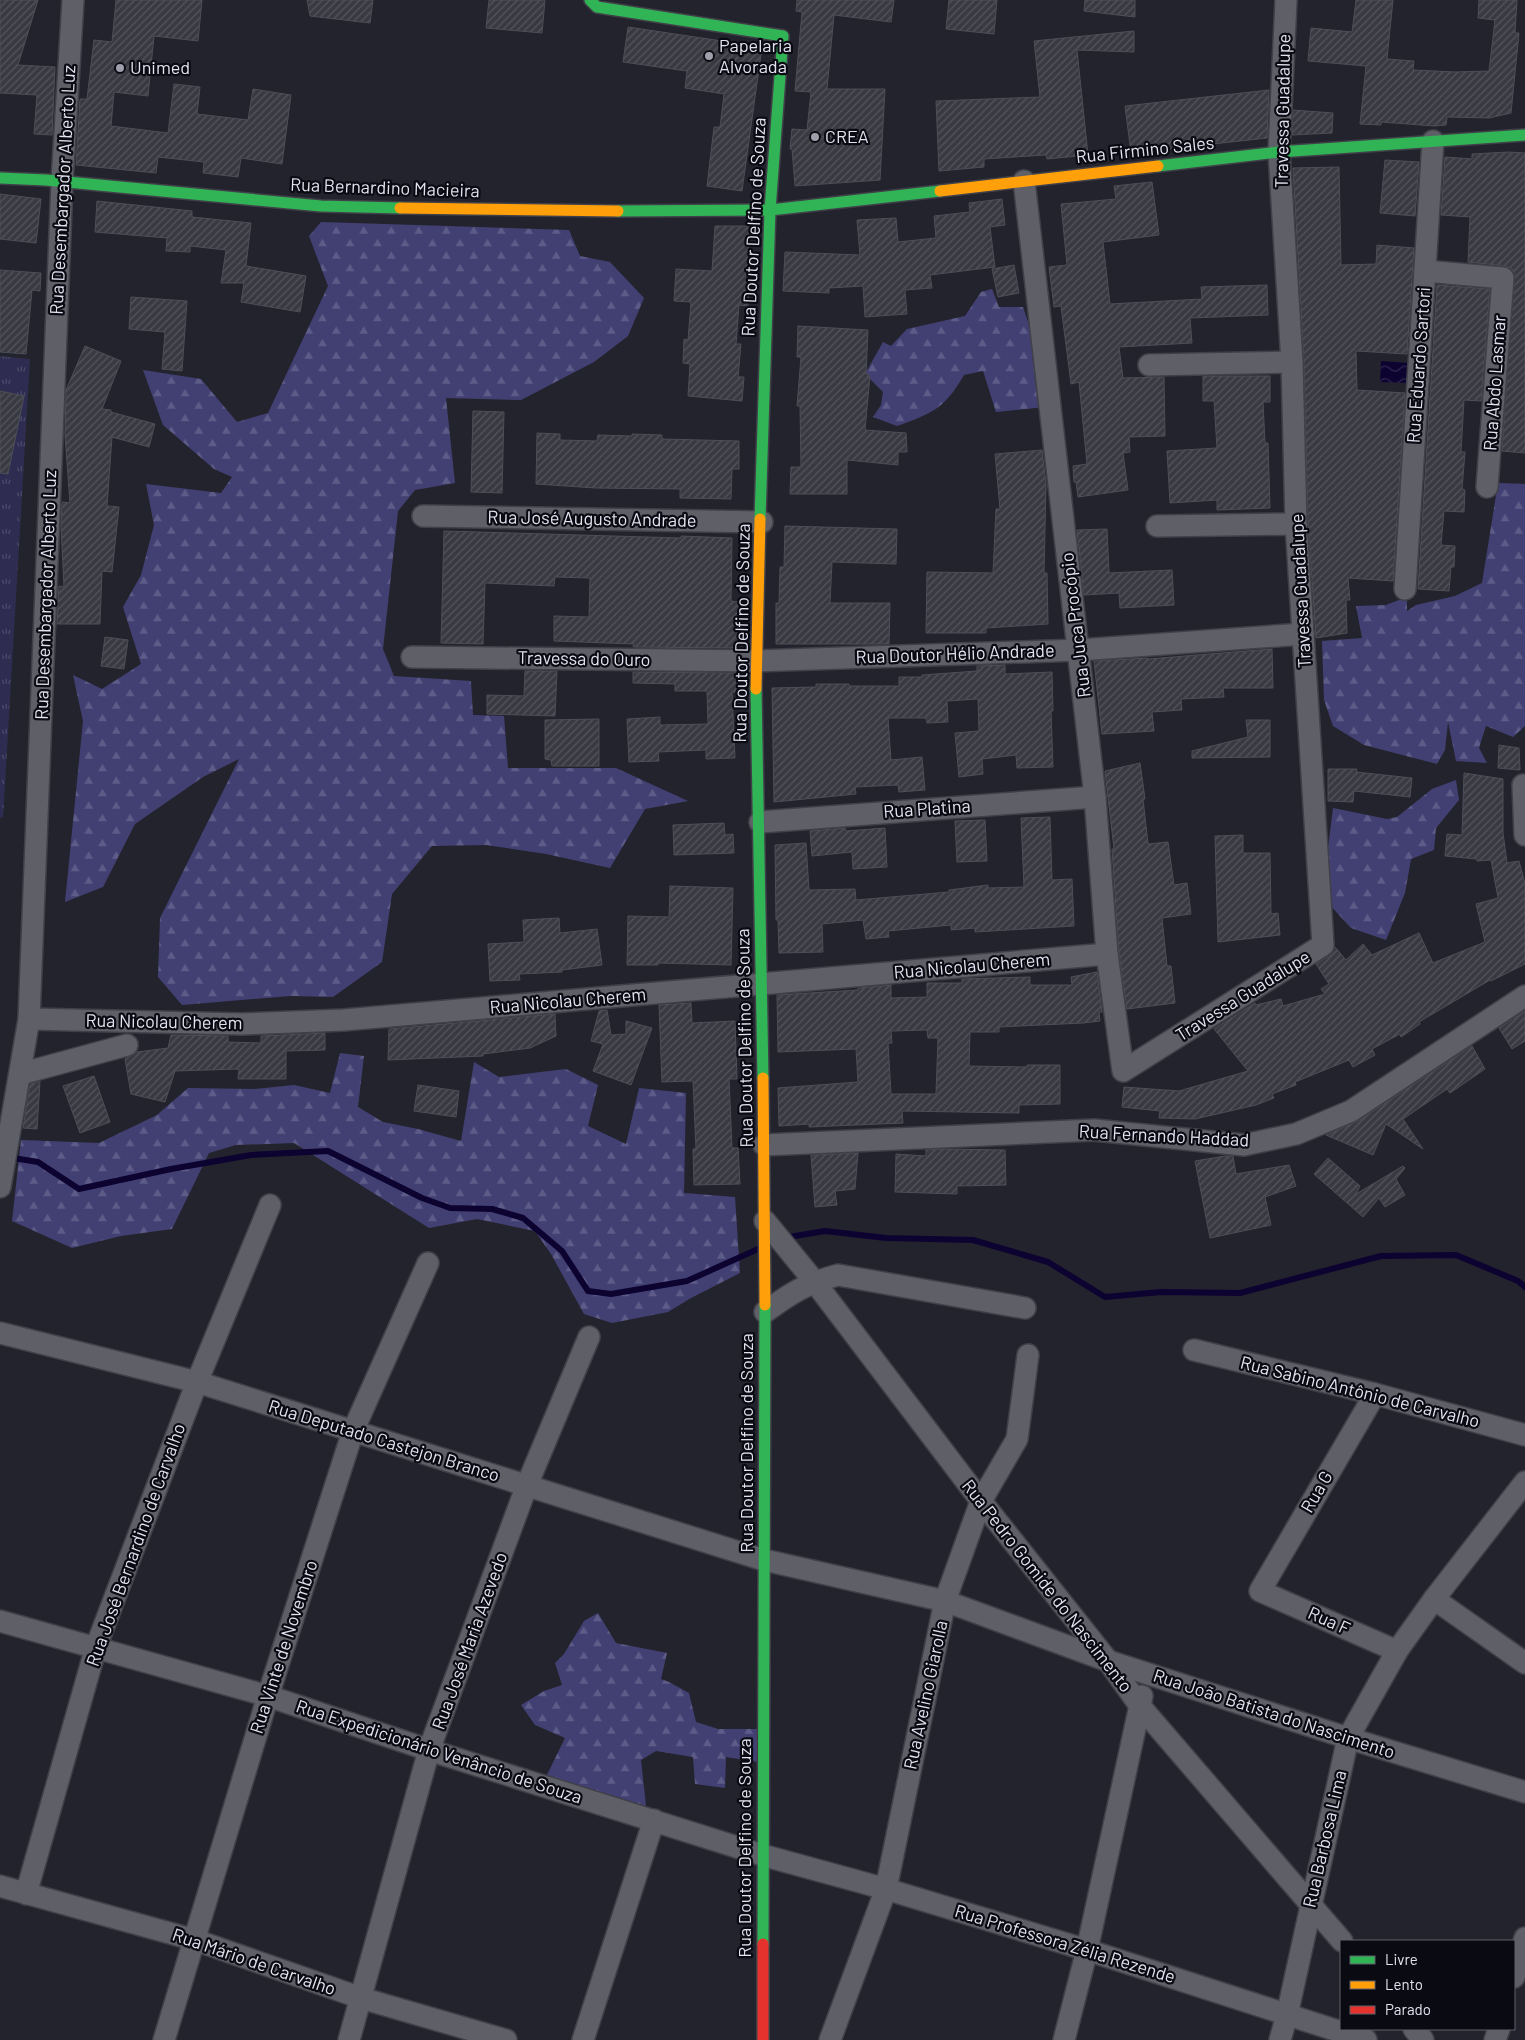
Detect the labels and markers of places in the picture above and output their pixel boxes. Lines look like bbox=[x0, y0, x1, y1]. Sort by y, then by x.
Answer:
place label: Papelaria Alvorada bbox=[719, 34, 792, 77]
marker: Papelaria Alvorada bbox=[703, 50, 715, 62]
place label: Unimed bbox=[130, 56, 190, 78]
marker: Unimed bbox=[114, 62, 126, 74]
place label: CREA bbox=[825, 125, 869, 147]
marker: CREA bbox=[809, 131, 821, 143]

